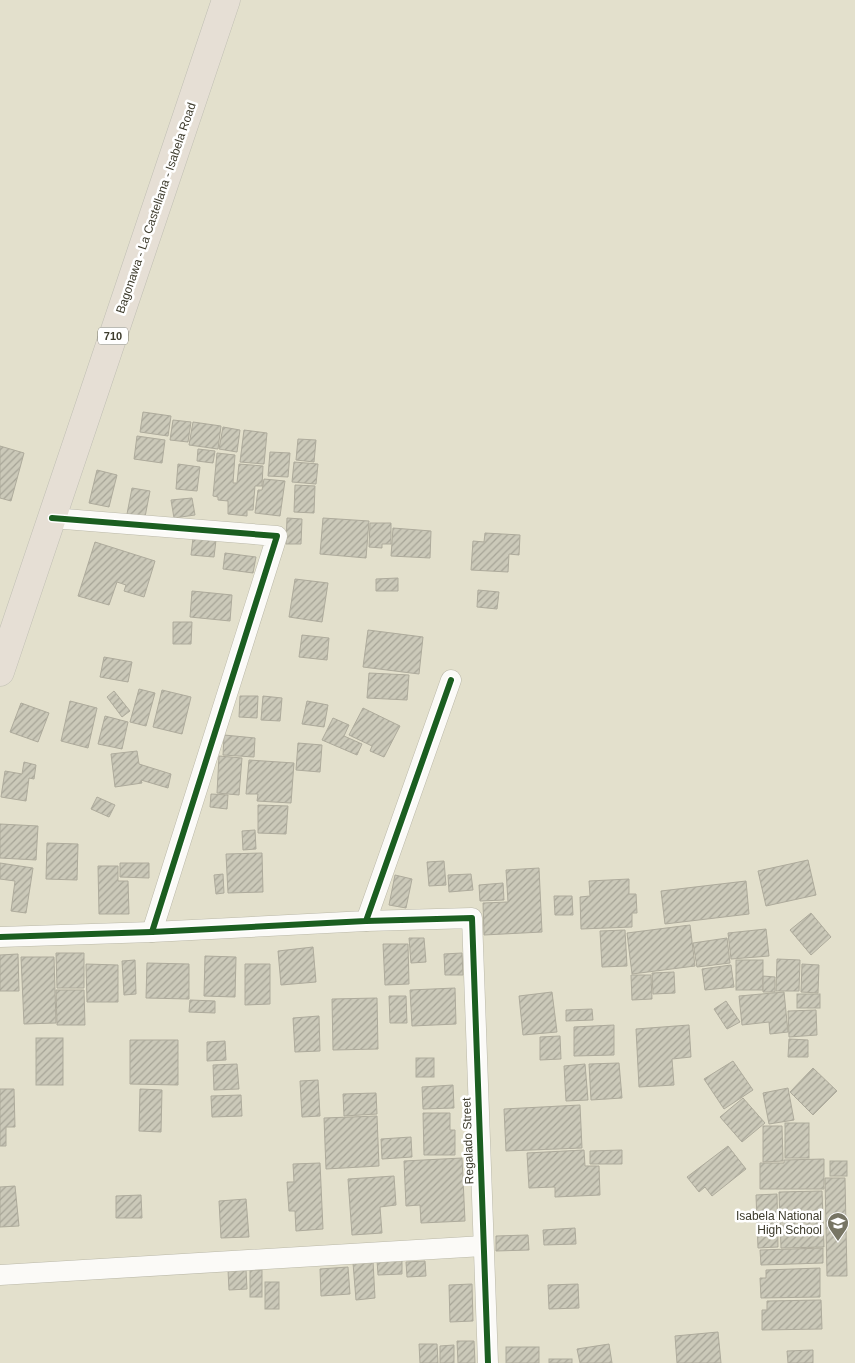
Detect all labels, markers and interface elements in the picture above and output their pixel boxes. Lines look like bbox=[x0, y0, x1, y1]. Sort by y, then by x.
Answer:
street label: Bagonawa - La Castellana - Isabela Road bbox=[113, 101, 199, 315]
road number: 710 bbox=[98, 328, 128, 344]
street label: Regalado Street bbox=[459, 1097, 477, 1185]
place label: Isabela National High School bbox=[736, 1209, 822, 1237]
school or university icon: Isabela National High School bbox=[826, 1211, 850, 1242]

